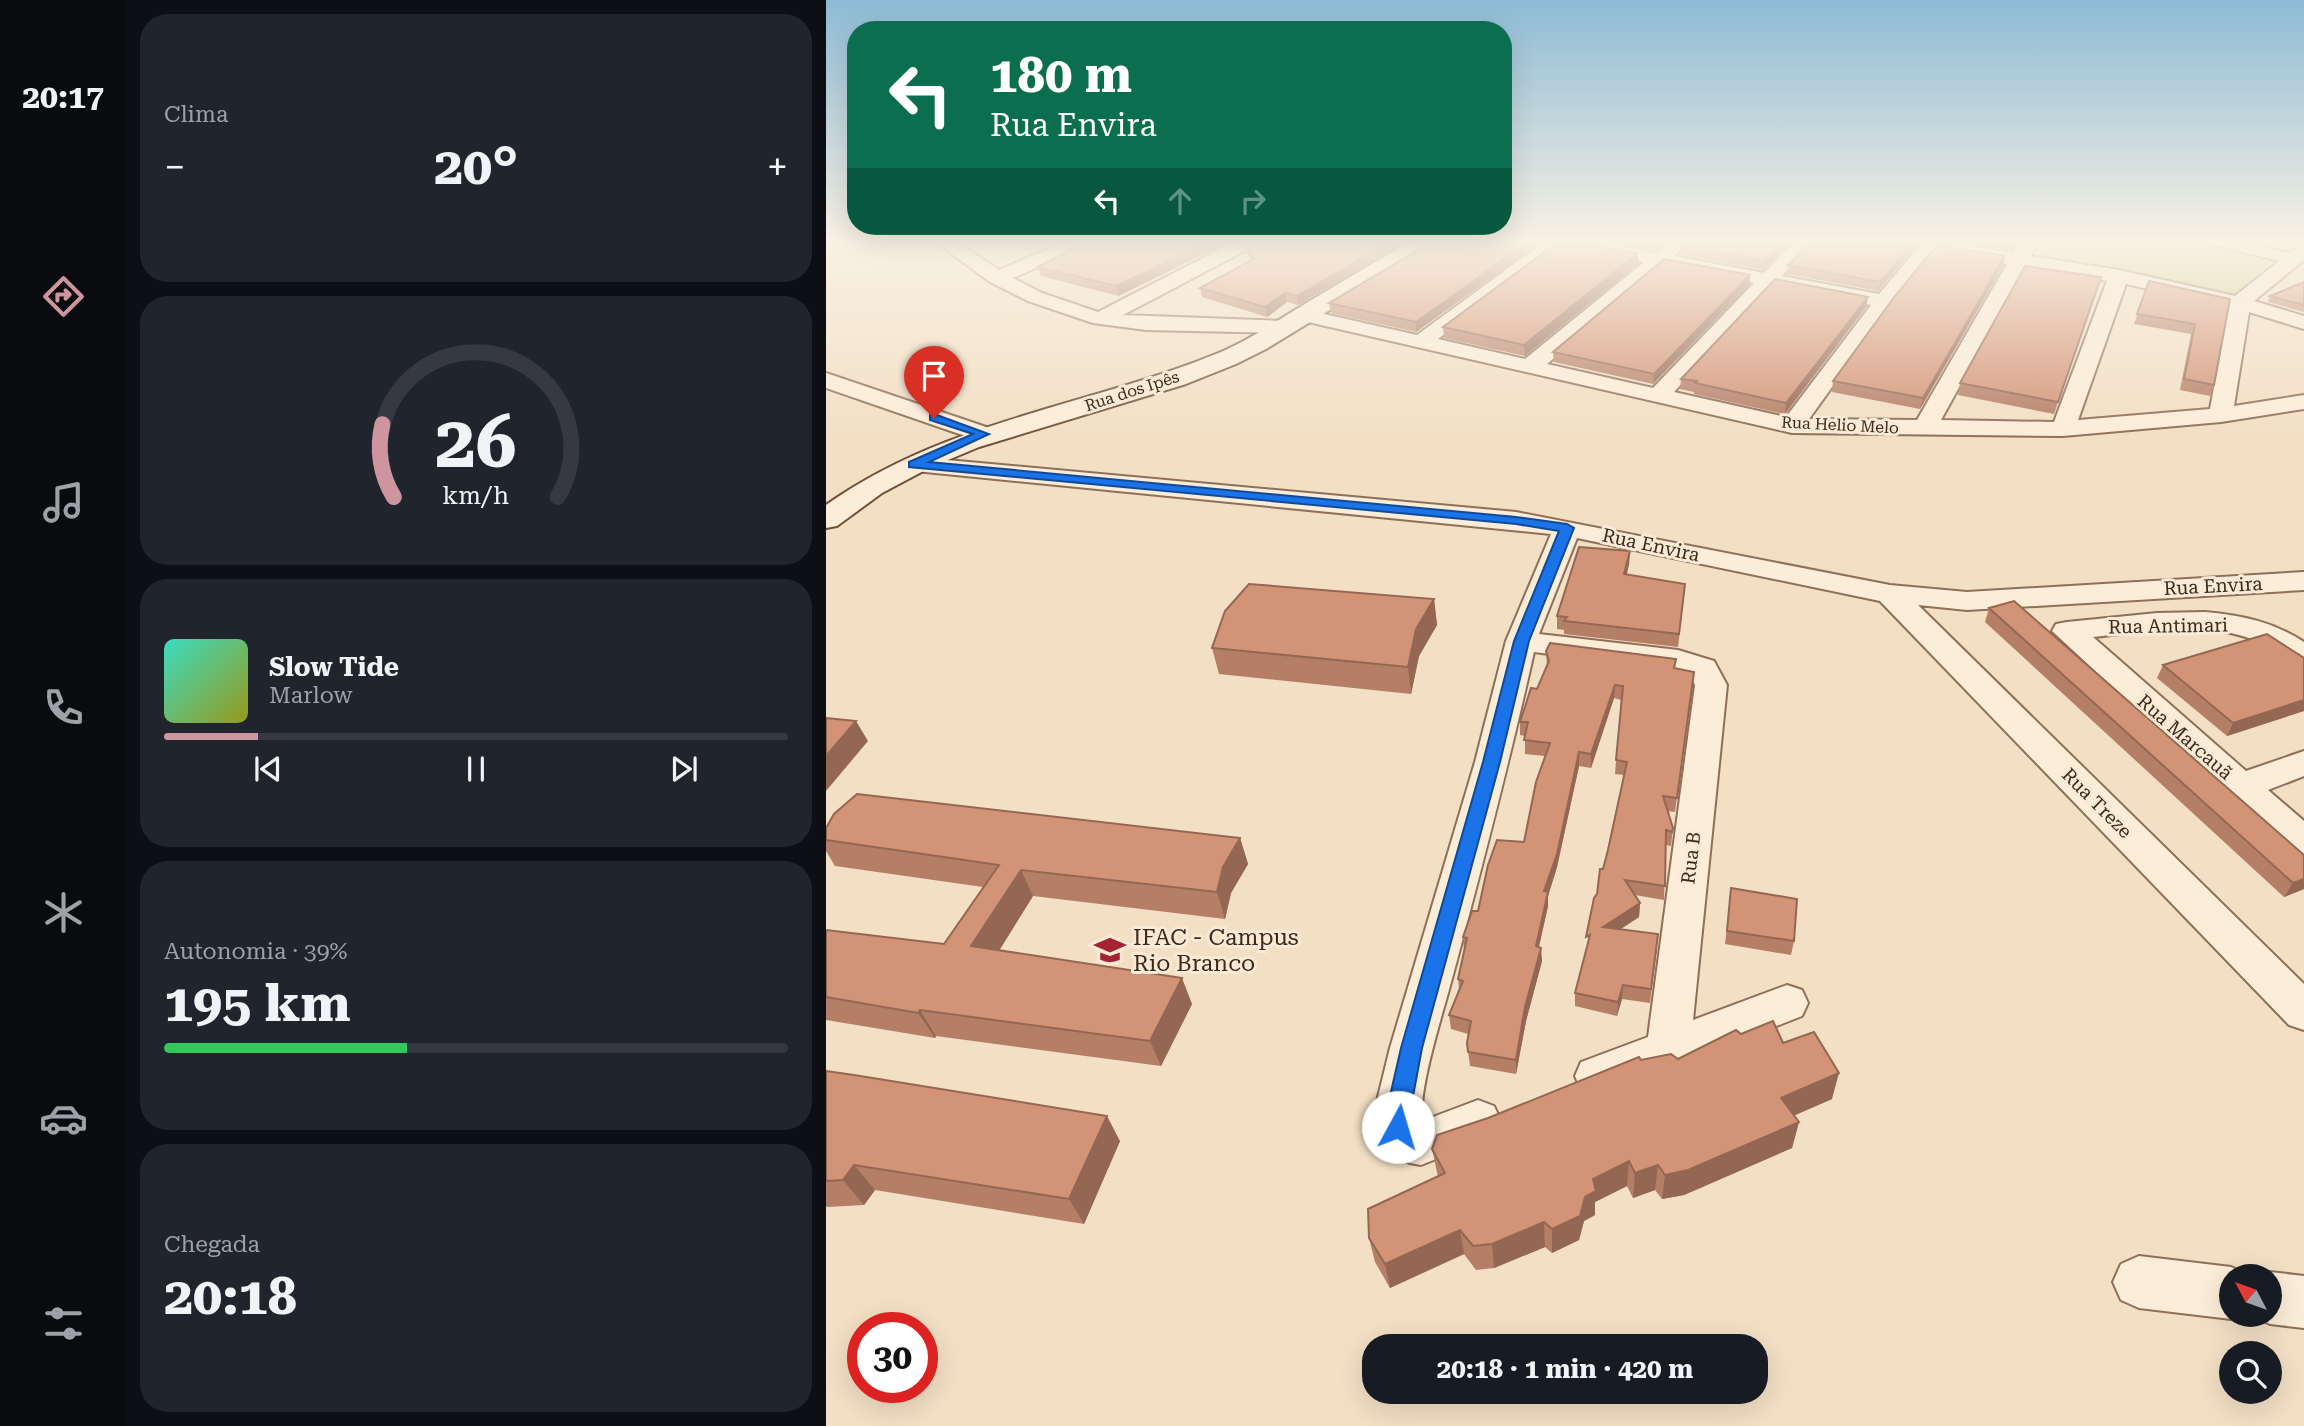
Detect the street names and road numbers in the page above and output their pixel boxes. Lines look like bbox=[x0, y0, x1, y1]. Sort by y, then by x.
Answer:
street label: Rua dos Ipês bbox=[1082, 367, 1182, 415]
street label: Rua Helio Melo bbox=[1781, 412, 1899, 438]
street label: Rua Envira bbox=[1600, 523, 1702, 567]
street label: Rua Envira bbox=[2163, 572, 2264, 600]
street label: Rua Antimari bbox=[2108, 613, 2228, 639]
street label: Rua Marcauã bbox=[2133, 689, 2238, 785]
street label: Rua Treze bbox=[2057, 763, 2137, 843]
street label: Rua B bbox=[1676, 831, 1706, 885]

